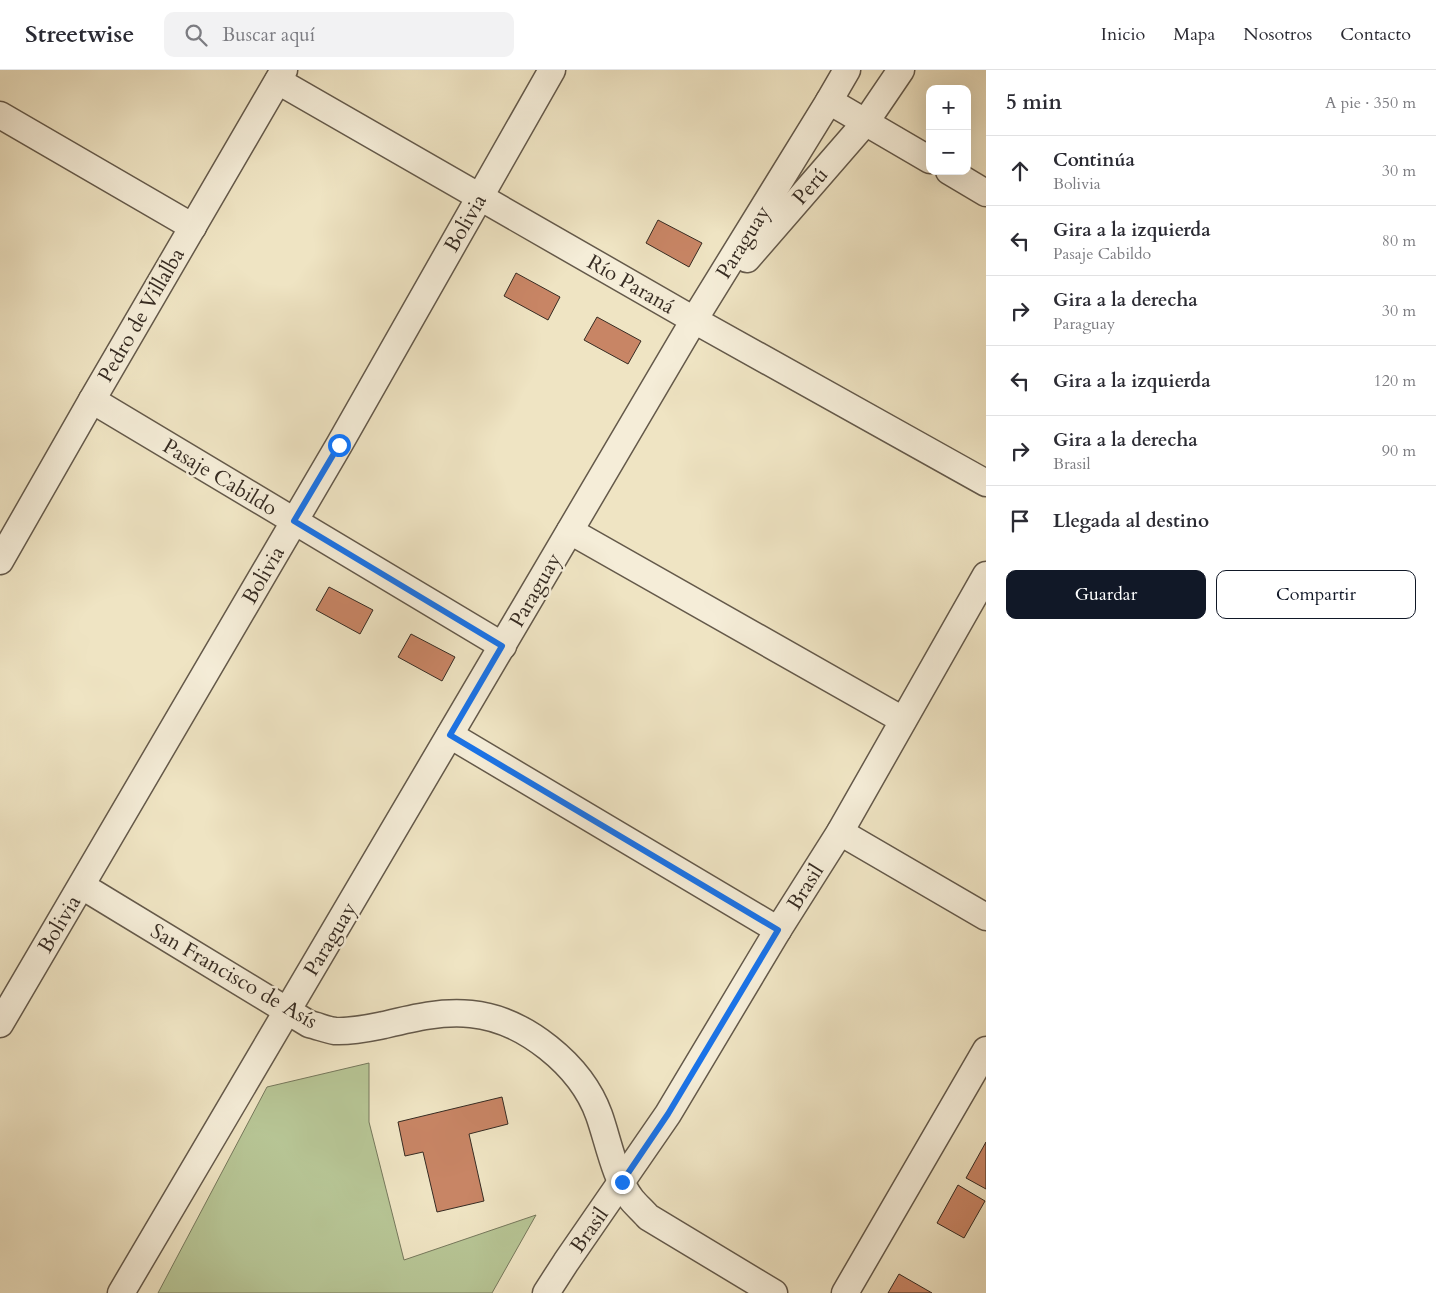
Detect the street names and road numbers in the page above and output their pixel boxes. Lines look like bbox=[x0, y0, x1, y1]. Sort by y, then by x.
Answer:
street label: Perú bbox=[786, 161, 835, 211]
street label: Bolivia bbox=[437, 189, 494, 258]
street label: Paraguay bbox=[709, 200, 777, 285]
street label: Pedro de Villalba bbox=[91, 243, 192, 388]
street label: Río Paraná bbox=[582, 248, 680, 321]
street label: Pasaje Cabildo bbox=[157, 432, 282, 523]
street label: Bolivia bbox=[235, 541, 292, 610]
street label: Paraguay bbox=[502, 548, 568, 633]
street label: Brasil bbox=[780, 859, 831, 916]
street label: Bolivia bbox=[31, 890, 88, 959]
street label: Paraguay bbox=[297, 897, 364, 982]
street label: San Francisco de Asís bbox=[145, 917, 322, 1036]
street label: Brasil bbox=[563, 1202, 615, 1259]

